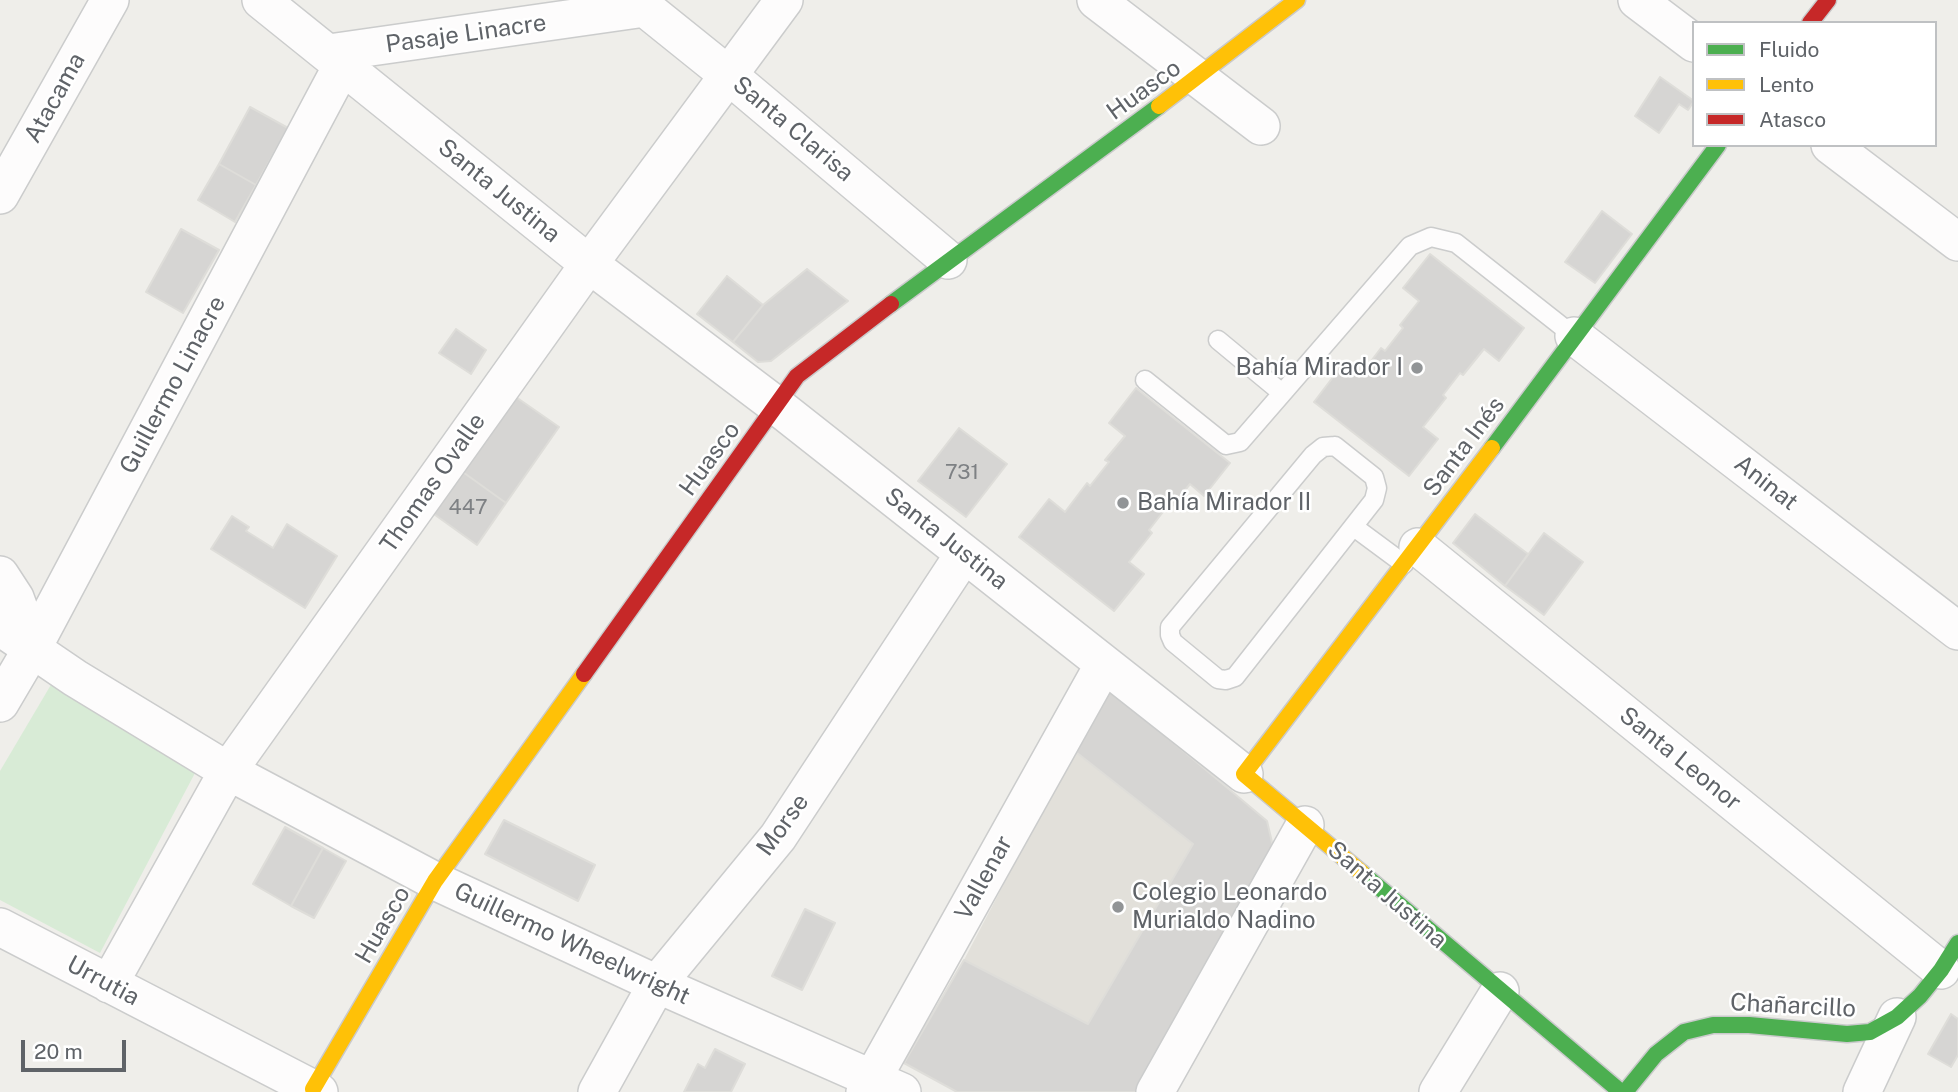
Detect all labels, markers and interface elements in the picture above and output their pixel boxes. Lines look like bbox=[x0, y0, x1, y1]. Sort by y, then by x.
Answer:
street label: Pasaje Linacre bbox=[384, 8, 548, 60]
legend bbox=[1692, 21, 1937, 147]
text: Fluido bbox=[1759, 37, 1819, 62]
street label: Atacama bbox=[19, 48, 91, 148]
street label: Huasco bbox=[1101, 54, 1187, 126]
street label: Santa Clarisa bbox=[727, 70, 859, 188]
text: Lento bbox=[1759, 72, 1814, 97]
text: Atasco bbox=[1759, 107, 1826, 132]
street label: Santa Justina bbox=[432, 133, 566, 249]
street label: Guillermo Linacre bbox=[114, 291, 232, 479]
place label: Bahía Mirador I bbox=[1235, 354, 1403, 382]
marker: Bahía Mirador I bbox=[1409, 360, 1425, 376]
street label: Santa Inés bbox=[1417, 392, 1511, 502]
street label: Thomas Ovalle bbox=[374, 408, 492, 558]
street label: Huasco bbox=[674, 416, 746, 502]
street label: Aninat bbox=[1728, 449, 1804, 517]
house number: 731 bbox=[945, 460, 979, 486]
street label: Santa Justina bbox=[879, 482, 1013, 596]
place label: Bahía Mirador II bbox=[1137, 489, 1311, 517]
house number: 447 bbox=[448, 495, 488, 521]
marker: Bahía Mirador II bbox=[1115, 495, 1131, 511]
street label: Santa Leonor bbox=[1613, 701, 1747, 817]
street label: Morse bbox=[751, 788, 815, 862]
street label: Vallenar bbox=[949, 831, 1019, 925]
street label: Santa Justina bbox=[1321, 835, 1453, 955]
street label: Guillermo Wheelwright bbox=[450, 877, 694, 1011]
place label: Colegio Leonardo Murialdo Nadino bbox=[1132, 879, 1327, 935]
street label: Huasco bbox=[349, 881, 417, 969]
marker: Colegio Leonardo Murialdo Nadino bbox=[1110, 899, 1126, 915]
street label: Urrutia bbox=[62, 950, 144, 1012]
street label: Chañarcillo bbox=[1729, 988, 1857, 1024]
scale bar bbox=[24, 1026, 130, 1070]
text: 20 m bbox=[34, 1039, 83, 1064]

